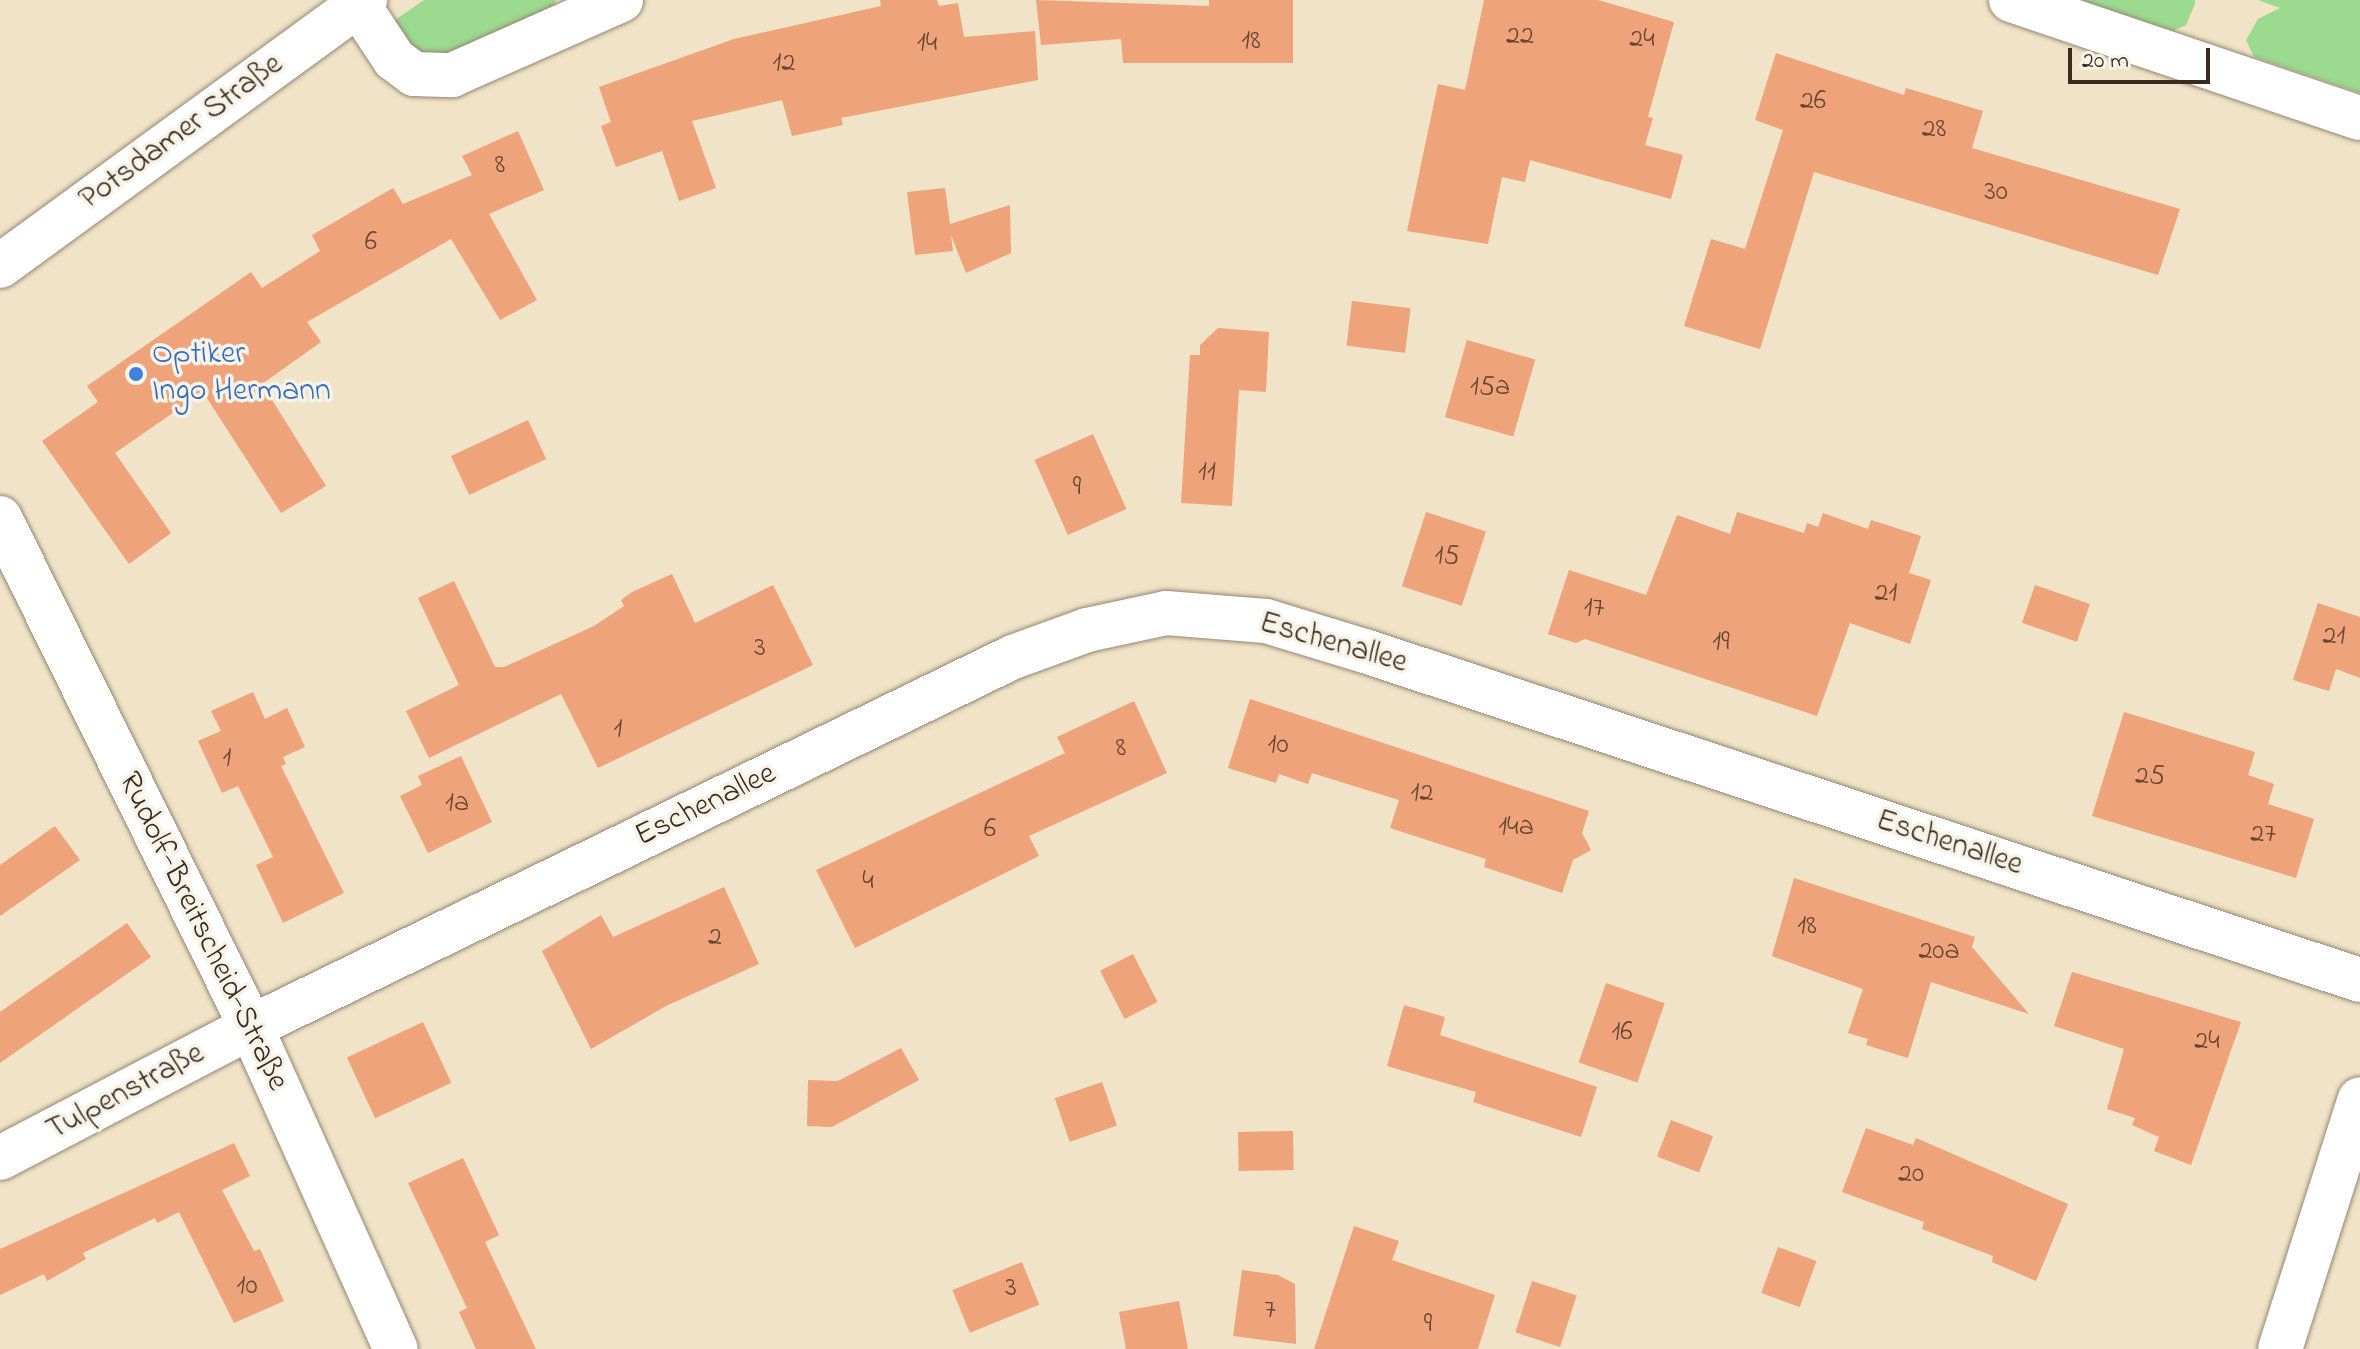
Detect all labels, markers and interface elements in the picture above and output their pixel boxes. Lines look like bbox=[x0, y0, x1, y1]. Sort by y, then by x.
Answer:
house number: 22 bbox=[1506, 20, 1534, 54]
house number: 24 bbox=[1629, 23, 1655, 57]
house number: 18 bbox=[1241, 25, 1261, 59]
house number: 14 bbox=[917, 27, 937, 61]
scale bar bbox=[2072, 32, 2214, 82]
text: 20 m bbox=[2082, 44, 2129, 79]
street label: Potsdamer Straße bbox=[73, 46, 291, 220]
house number: 12 bbox=[773, 47, 795, 81]
house number: 26 bbox=[1800, 85, 1826, 119]
house number: 28 bbox=[1922, 113, 1946, 147]
house number: 8 bbox=[495, 149, 505, 183]
house number: 30 bbox=[1984, 176, 2008, 210]
house number: 6 bbox=[365, 226, 377, 260]
place label: Optiker Ingo Hermann bbox=[152, 337, 331, 412]
marker: Optiker Ingo Hermann bbox=[127, 365, 145, 383]
house number: 15a bbox=[1470, 371, 1510, 405]
house number: 11 bbox=[1198, 456, 1216, 490]
house number: 9 bbox=[1073, 471, 1081, 505]
house number: 15 bbox=[1435, 540, 1459, 574]
house number: 21 bbox=[1875, 577, 1897, 611]
house number: 17 bbox=[1584, 592, 1604, 626]
street label: Eschenallee bbox=[1255, 605, 1411, 683]
house number: 21 bbox=[2323, 620, 2345, 654]
house number: 19 bbox=[1712, 626, 1730, 660]
house number: 3 bbox=[754, 632, 766, 666]
house number: 1 bbox=[614, 713, 622, 747]
house number: 10 bbox=[1268, 729, 1288, 763]
house number: 8 bbox=[1116, 732, 1126, 766]
house number: 1 bbox=[223, 742, 231, 776]
street label: Eschenallee bbox=[629, 755, 783, 857]
house number: 25 bbox=[2135, 760, 2165, 794]
street label: Rudolf-Breitscheid-Straße bbox=[108, 767, 296, 1097]
house number: 12 bbox=[1411, 777, 1433, 811]
house number: 1a bbox=[445, 787, 469, 821]
street label: Eschenallee bbox=[1871, 802, 2027, 886]
house number: 14a bbox=[1498, 811, 1534, 845]
house number: 6 bbox=[984, 813, 996, 847]
house number: 27 bbox=[2250, 818, 2276, 852]
house number: 4 bbox=[862, 865, 874, 899]
house number: 18 bbox=[1797, 910, 1817, 944]
house number: 2 bbox=[708, 921, 722, 955]
house number: 20a bbox=[1918, 935, 1960, 969]
house number: 16 bbox=[1611, 1016, 1633, 1050]
house number: 24 bbox=[2194, 1025, 2220, 1059]
street label: Tulpenstraße bbox=[41, 1035, 211, 1151]
house number: 20 bbox=[1898, 1158, 1924, 1192]
house number: 10 bbox=[237, 1270, 257, 1304]
house number: 3 bbox=[1005, 1272, 1017, 1306]
house number: 7 bbox=[1264, 1294, 1276, 1328]
house number: 9 bbox=[1424, 1308, 1432, 1342]

